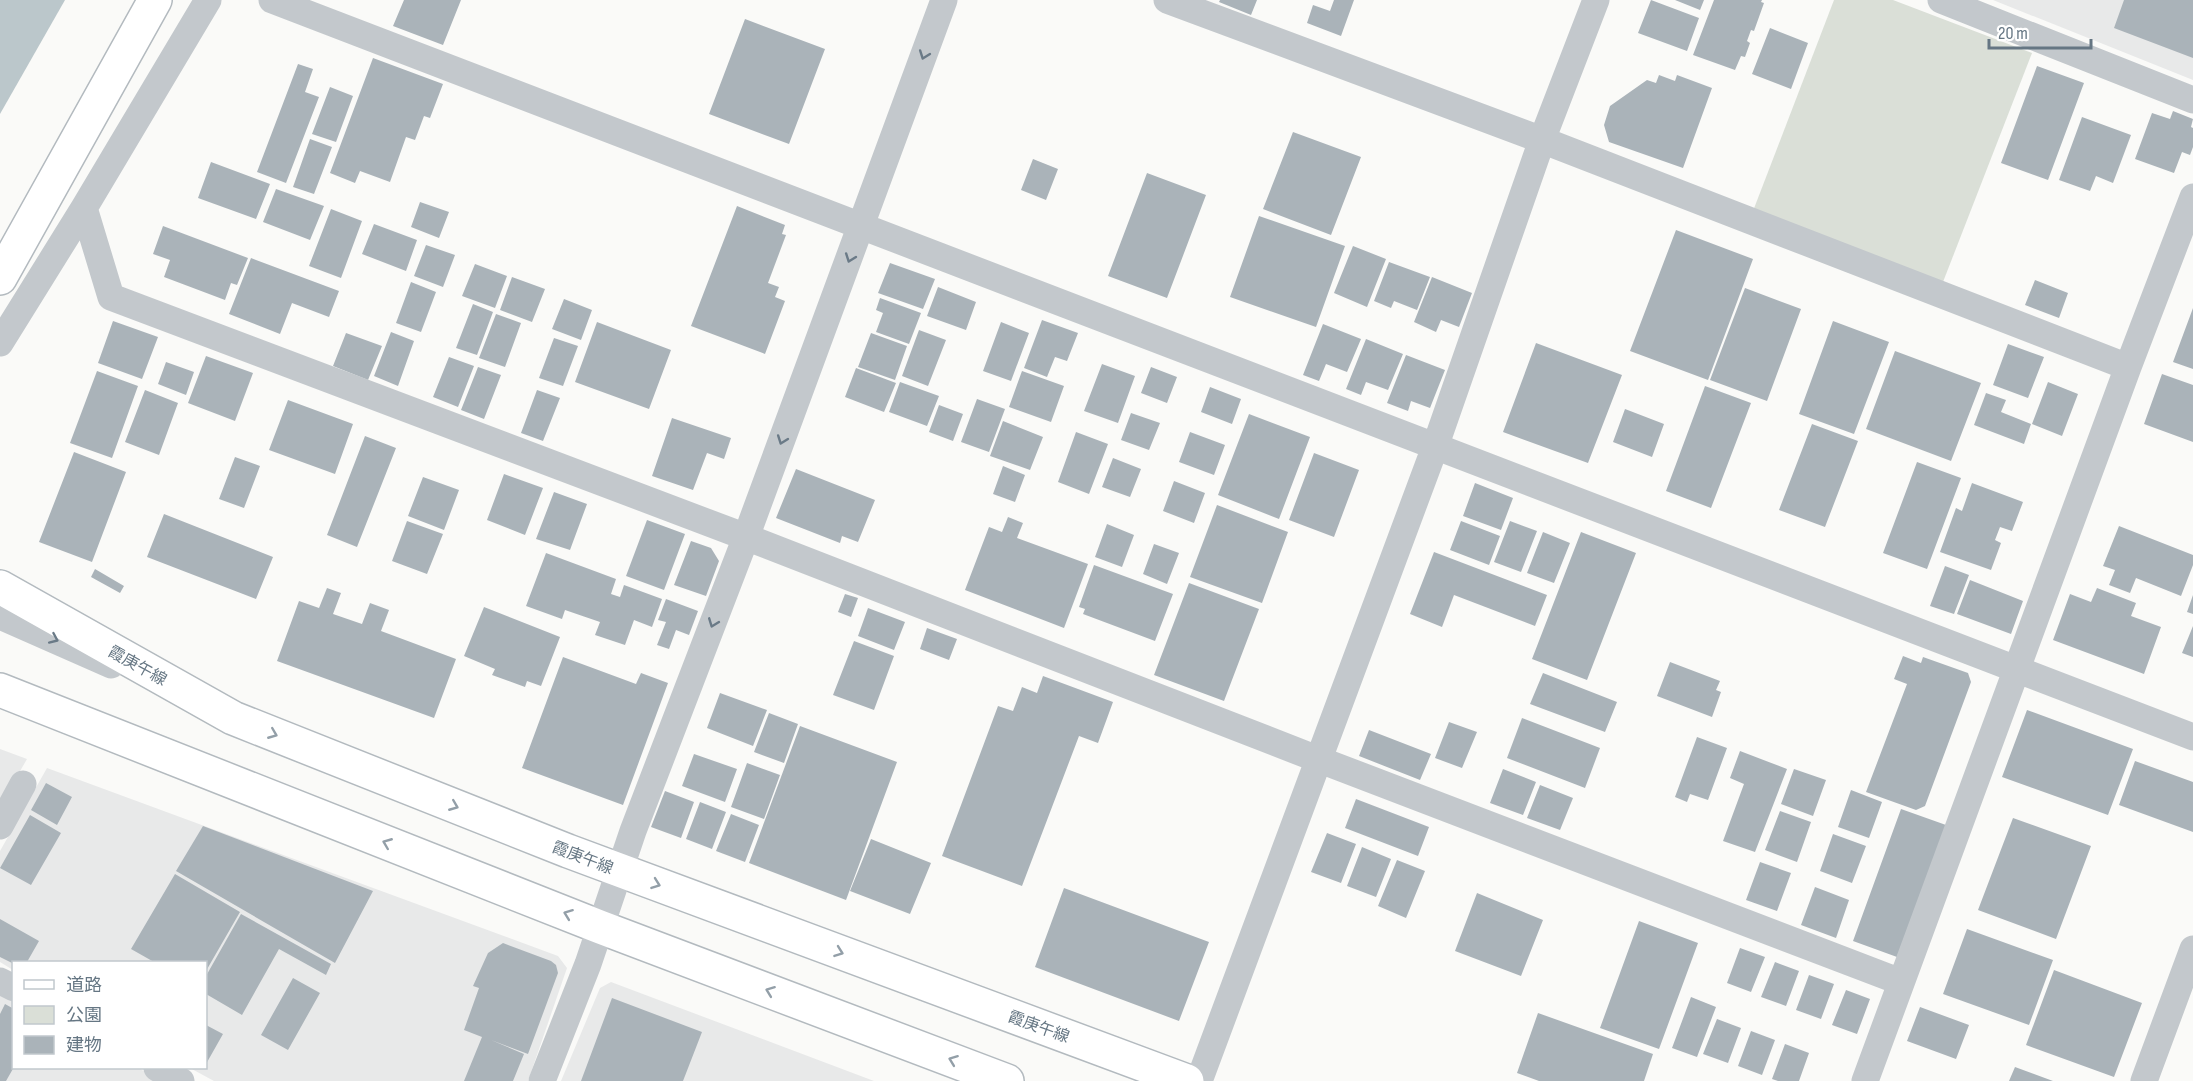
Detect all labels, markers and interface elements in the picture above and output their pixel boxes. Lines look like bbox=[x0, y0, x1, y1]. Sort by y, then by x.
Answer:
scale bar bbox=[1989, 12, 2091, 50]
text: 20 m bbox=[1998, 23, 2028, 44]
one-way arrow bbox=[919, 49, 932, 60]
one-way arrow bbox=[844, 252, 857, 263]
one-way arrow bbox=[776, 435, 789, 445]
one-way arrow bbox=[708, 617, 720, 628]
one-way arrow bbox=[47, 632, 58, 644]
street label: 霞庚午線 bbox=[105, 642, 170, 690]
one-way arrow bbox=[267, 727, 278, 739]
one-way arrow bbox=[448, 799, 459, 811]
one-way arrow bbox=[382, 838, 393, 850]
street label: 霞庚午線 bbox=[549, 838, 616, 879]
one-way arrow bbox=[650, 877, 661, 889]
one-way arrow bbox=[564, 909, 574, 922]
one-way arrow bbox=[832, 945, 843, 957]
legend bbox=[12, 961, 207, 1069]
text: 道路 bbox=[66, 975, 102, 996]
one-way arrow bbox=[765, 986, 776, 999]
text: 公園 bbox=[66, 1005, 102, 1026]
street label: 霞庚午線 bbox=[1005, 1008, 1072, 1047]
text: 建物 bbox=[66, 1035, 102, 1056]
one-way arrow bbox=[948, 1055, 958, 1068]

